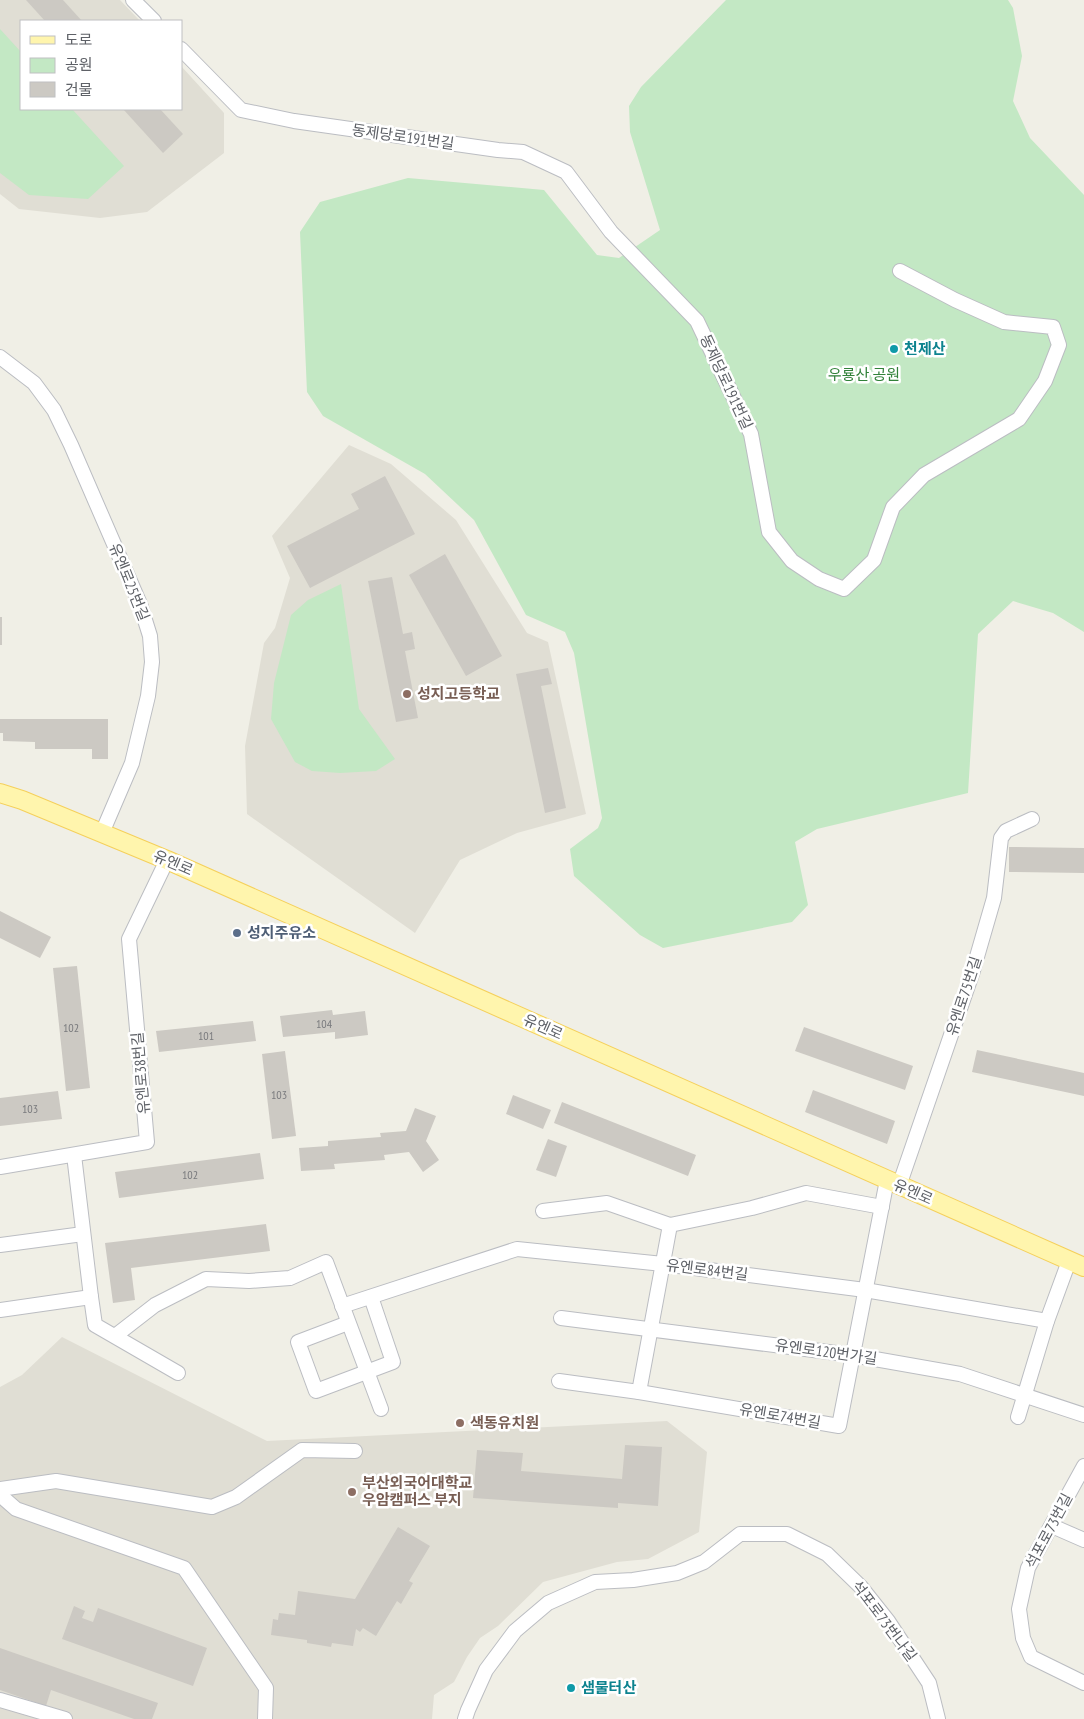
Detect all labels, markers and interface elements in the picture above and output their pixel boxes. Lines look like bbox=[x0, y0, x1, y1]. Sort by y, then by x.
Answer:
legend bbox=[20, 20, 182, 110]
text: 도로 bbox=[65, 30, 93, 49]
text: 공원 bbox=[65, 55, 93, 74]
text: 건물 bbox=[65, 80, 93, 99]
street label: 동제당로191번길 bbox=[351, 120, 455, 153]
street label: 동제당로191번길 bbox=[696, 331, 757, 433]
place label: 천제산 bbox=[904, 339, 946, 358]
marker: 천제산 bbox=[888, 343, 900, 355]
park label: 우룡산 공원 bbox=[828, 365, 900, 384]
street label: 유엔로25번길 bbox=[105, 540, 154, 624]
place label: 성지고등학교 bbox=[417, 684, 500, 703]
marker: 성지고등학교 bbox=[401, 688, 413, 700]
street label: 유엔로 bbox=[150, 846, 196, 879]
place label: 성지주유소 bbox=[247, 923, 316, 942]
marker: 성지주유소 bbox=[231, 927, 243, 939]
street label: 유엔로75번길 bbox=[942, 954, 985, 1038]
street label: 유엔로 bbox=[520, 1009, 566, 1044]
house number: 104 bbox=[316, 1016, 333, 1031]
house number: 102 bbox=[63, 1020, 79, 1035]
house number: 101 bbox=[198, 1028, 214, 1043]
street label: 유엔로38번길 bbox=[127, 1031, 154, 1115]
house number: 103 bbox=[271, 1087, 287, 1102]
house number: 103 bbox=[22, 1101, 38, 1116]
house number: 102 bbox=[182, 1167, 198, 1182]
street label: 유엔로 bbox=[890, 1174, 936, 1209]
street label: 유엔로84번길 bbox=[665, 1255, 749, 1284]
street label: 유엔로120번가길 bbox=[774, 1335, 878, 1368]
street label: 유엔로74번길 bbox=[738, 1399, 822, 1432]
place label: 색동유치원 bbox=[470, 1413, 539, 1432]
marker: 색동유치원 bbox=[454, 1417, 466, 1429]
place label: 부산외국어대학교 우암캠퍼스 부지 bbox=[362, 1473, 473, 1509]
marker: 부산외국어대학교 우암캠퍼스 부지 bbox=[346, 1486, 358, 1498]
street label: 석포로73번길 bbox=[1021, 1490, 1076, 1572]
street label: 석포로73번나길 bbox=[848, 1577, 921, 1665]
place label: 샘물터산 bbox=[581, 1678, 636, 1697]
marker: 샘물터산 bbox=[565, 1682, 577, 1694]

